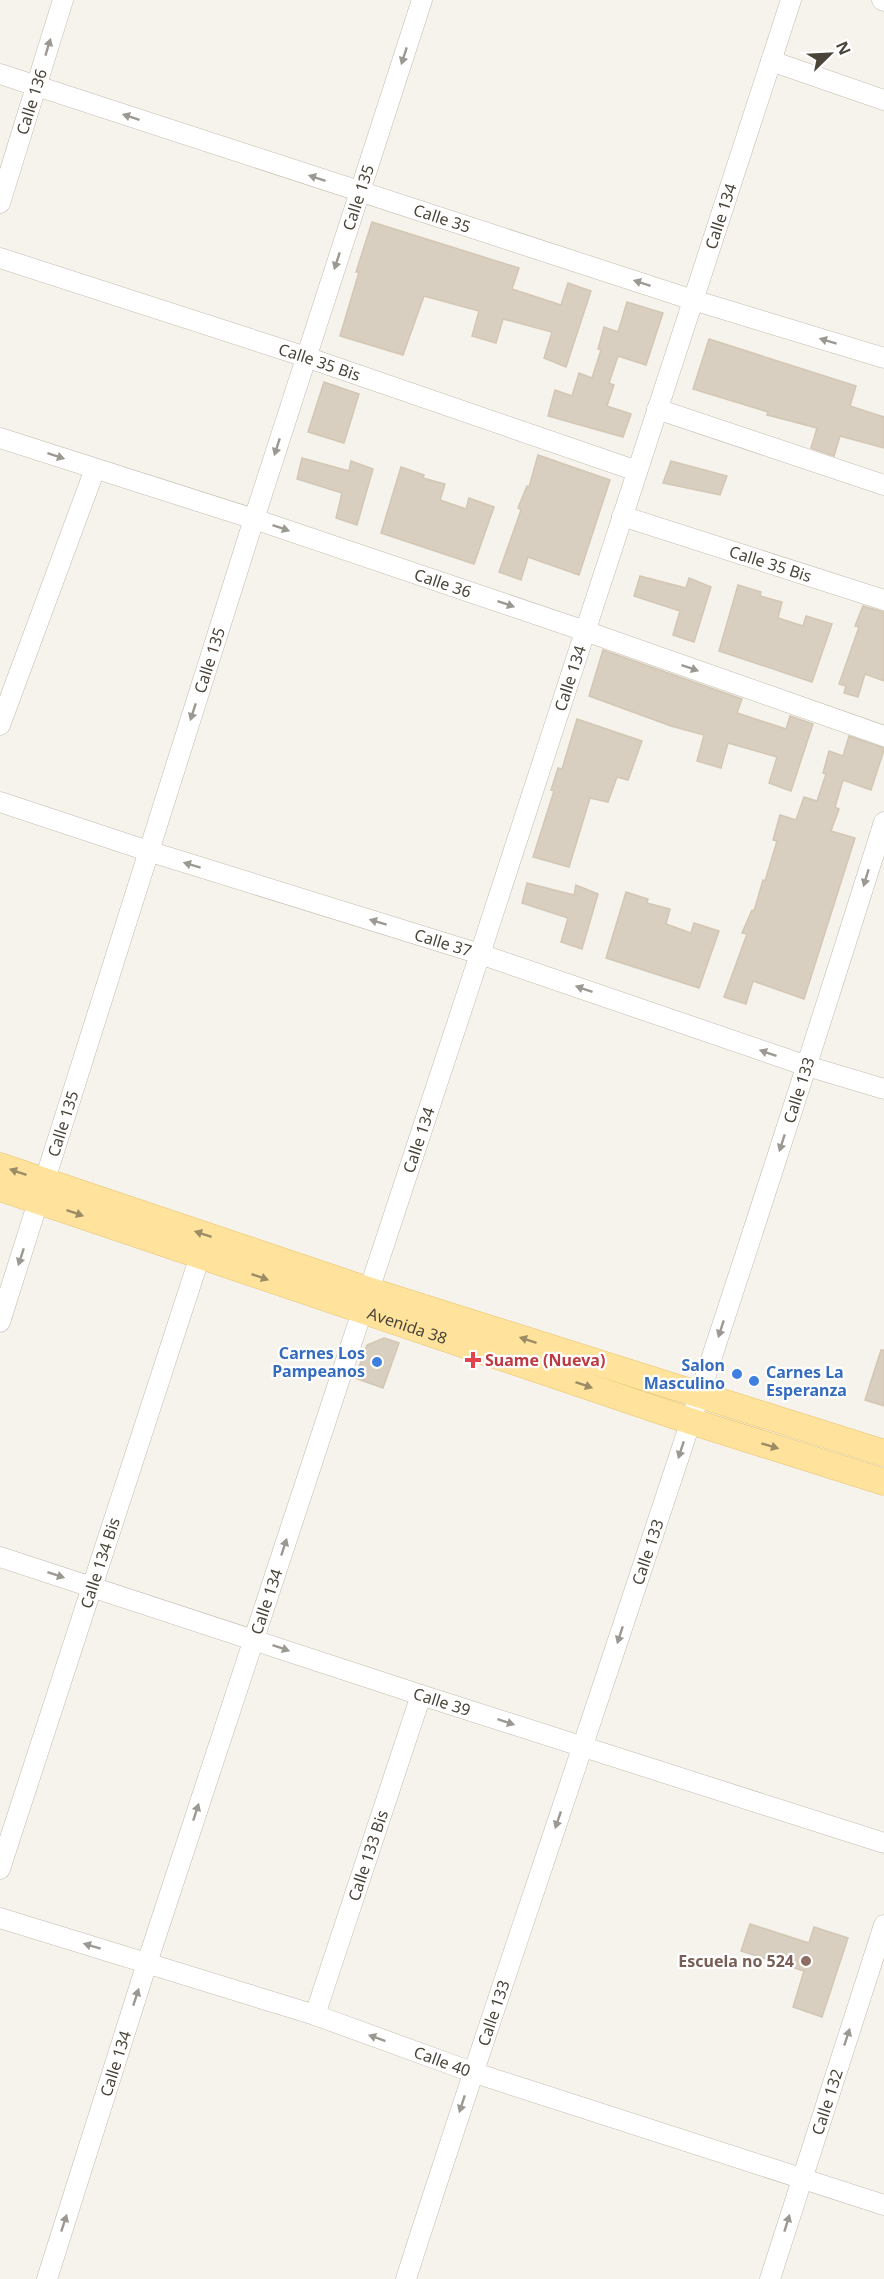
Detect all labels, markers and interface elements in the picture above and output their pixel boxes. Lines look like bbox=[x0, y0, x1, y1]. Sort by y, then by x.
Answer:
north arrow bbox=[800, 24, 860, 84]
text: N bbox=[831, 37, 856, 58]
one-way arrow bbox=[44, 38, 53, 56]
one-way arrow bbox=[398, 47, 408, 65]
street label: Calle 136 bbox=[11, 66, 52, 138]
one-way arrow bbox=[122, 112, 140, 121]
street label: Calle 135 bbox=[337, 162, 379, 233]
one-way arrow bbox=[308, 172, 326, 182]
street label: Calle 134 bbox=[700, 180, 742, 252]
street label: Calle 35 bbox=[411, 199, 473, 238]
one-way arrow bbox=[331, 252, 341, 270]
one-way arrow bbox=[633, 278, 651, 287]
one-way arrow bbox=[819, 336, 837, 345]
street label: Calle 35 Bis bbox=[276, 338, 364, 386]
one-way arrow bbox=[272, 438, 281, 456]
one-way arrow bbox=[47, 452, 65, 461]
one-way arrow bbox=[272, 524, 290, 534]
street label: Calle 35 Bis bbox=[727, 540, 815, 587]
street label: Calle 36 bbox=[411, 563, 474, 603]
one-way arrow bbox=[497, 600, 515, 609]
street label: Calle 135 bbox=[189, 625, 230, 696]
street label: Calle 134 bbox=[549, 642, 591, 714]
one-way arrow bbox=[681, 663, 699, 673]
one-way arrow bbox=[187, 703, 197, 721]
one-way arrow bbox=[183, 860, 201, 869]
one-way arrow bbox=[861, 869, 871, 887]
one-way arrow bbox=[369, 917, 387, 926]
street label: Calle 37 bbox=[412, 923, 475, 962]
one-way arrow bbox=[575, 984, 593, 994]
one-way arrow bbox=[759, 1047, 777, 1057]
street label: Calle 133 bbox=[778, 1054, 820, 1126]
street label: Calle 135 bbox=[42, 1088, 83, 1159]
street label: Calle 134 bbox=[397, 1104, 440, 1176]
one-way arrow bbox=[777, 1134, 786, 1152]
one-way arrow bbox=[9, 1167, 27, 1177]
one-way arrow bbox=[67, 1209, 85, 1219]
one-way arrow bbox=[194, 1229, 212, 1239]
one-way arrow bbox=[16, 1248, 26, 1266]
one-way arrow bbox=[251, 1272, 269, 1282]
street label: Avenida 38 bbox=[365, 1302, 450, 1349]
one-way arrow bbox=[716, 1320, 725, 1338]
one-way arrow bbox=[519, 1335, 537, 1344]
place label: Carnes Los Pampeanos bbox=[272, 1342, 365, 1382]
place label: Suame (Nueva) bbox=[485, 1349, 605, 1371]
marker: Suame (Nueva) bbox=[466, 1353, 480, 1367]
place label: Salon Masculino bbox=[644, 1354, 725, 1394]
marker: Carnes Los Pampeanos bbox=[370, 1355, 384, 1369]
place label: Carnes La Esperanza bbox=[766, 1361, 847, 1401]
marker: Salon Masculino bbox=[730, 1367, 744, 1381]
marker: Carnes La Esperanza bbox=[747, 1374, 761, 1388]
one-way arrow bbox=[575, 1381, 593, 1391]
one-way arrow bbox=[676, 1441, 685, 1459]
one-way arrow bbox=[761, 1442, 779, 1451]
street label: Calle 134 Bis bbox=[75, 1515, 125, 1611]
street label: Calle 133 bbox=[626, 1516, 669, 1588]
one-way arrow bbox=[279, 1538, 289, 1556]
street label: Calle 134 bbox=[245, 1566, 287, 1637]
one-way arrow bbox=[47, 1571, 65, 1580]
one-way arrow bbox=[614, 1626, 624, 1644]
one-way arrow bbox=[272, 1644, 290, 1654]
street label: Calle 39 bbox=[410, 1682, 473, 1721]
one-way arrow bbox=[497, 1718, 515, 1727]
one-way arrow bbox=[192, 1803, 202, 1821]
street label: Calle 133 Bis bbox=[343, 1807, 393, 1904]
one-way arrow bbox=[552, 1811, 562, 1829]
one-way arrow bbox=[83, 1941, 101, 1950]
place label: Escuela no 524 bbox=[678, 1950, 794, 1972]
marker: Escuela no 524 bbox=[799, 1954, 813, 1968]
street label: Calle 133 bbox=[472, 1977, 515, 2049]
one-way arrow bbox=[132, 1988, 141, 2006]
street label: Calle 134 bbox=[94, 2028, 136, 2099]
one-way arrow bbox=[843, 2028, 852, 2046]
one-way arrow bbox=[368, 2032, 386, 2042]
street label: Calle 40 bbox=[411, 2041, 474, 2082]
street label: Calle 132 bbox=[806, 2066, 848, 2138]
one-way arrow bbox=[456, 2095, 466, 2113]
one-way arrow bbox=[60, 2214, 69, 2232]
one-way arrow bbox=[783, 2214, 792, 2232]

